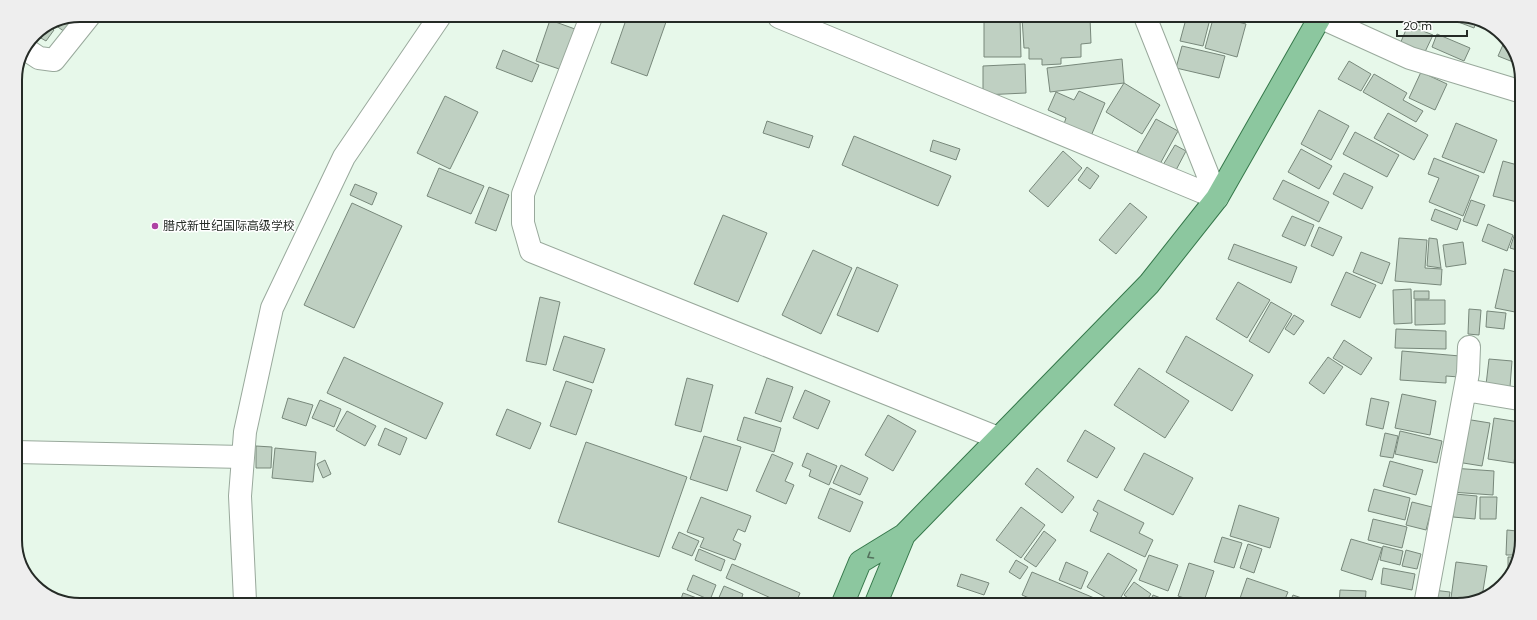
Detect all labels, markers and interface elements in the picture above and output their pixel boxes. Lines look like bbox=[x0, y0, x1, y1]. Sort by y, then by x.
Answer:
scale bar bbox=[1397, 12, 1467, 38]
text: 20 m bbox=[1403, 18, 1432, 34]
place label: 腊戍新世纪国际高级学校 bbox=[163, 218, 295, 234]
marker: 腊戍新世纪国际高级学校 bbox=[150, 221, 160, 231]
one-way arrow bbox=[867, 551, 874, 558]

